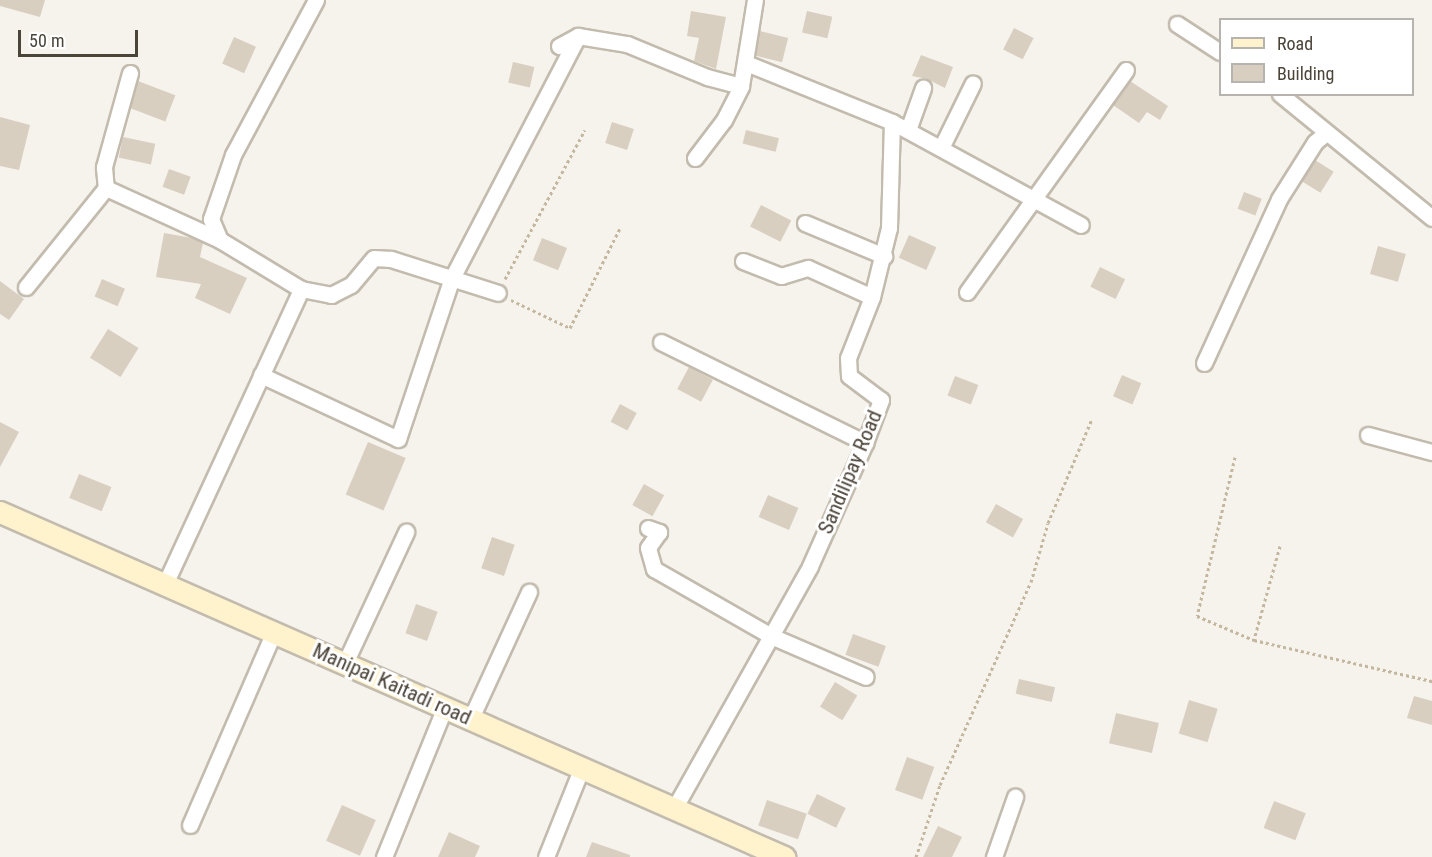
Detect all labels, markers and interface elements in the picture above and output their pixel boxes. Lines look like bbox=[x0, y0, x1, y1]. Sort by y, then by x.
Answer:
scale bar bbox=[21, 18, 141, 56]
legend bbox=[1219, 18, 1414, 96]
text: 50 m bbox=[29, 30, 64, 51]
text: Road bbox=[1277, 33, 1313, 54]
text: Building bbox=[1277, 63, 1334, 84]
street label: Sandilipay Road bbox=[813, 406, 887, 538]
street label: Manipai Kaitadi road bbox=[309, 638, 475, 730]

